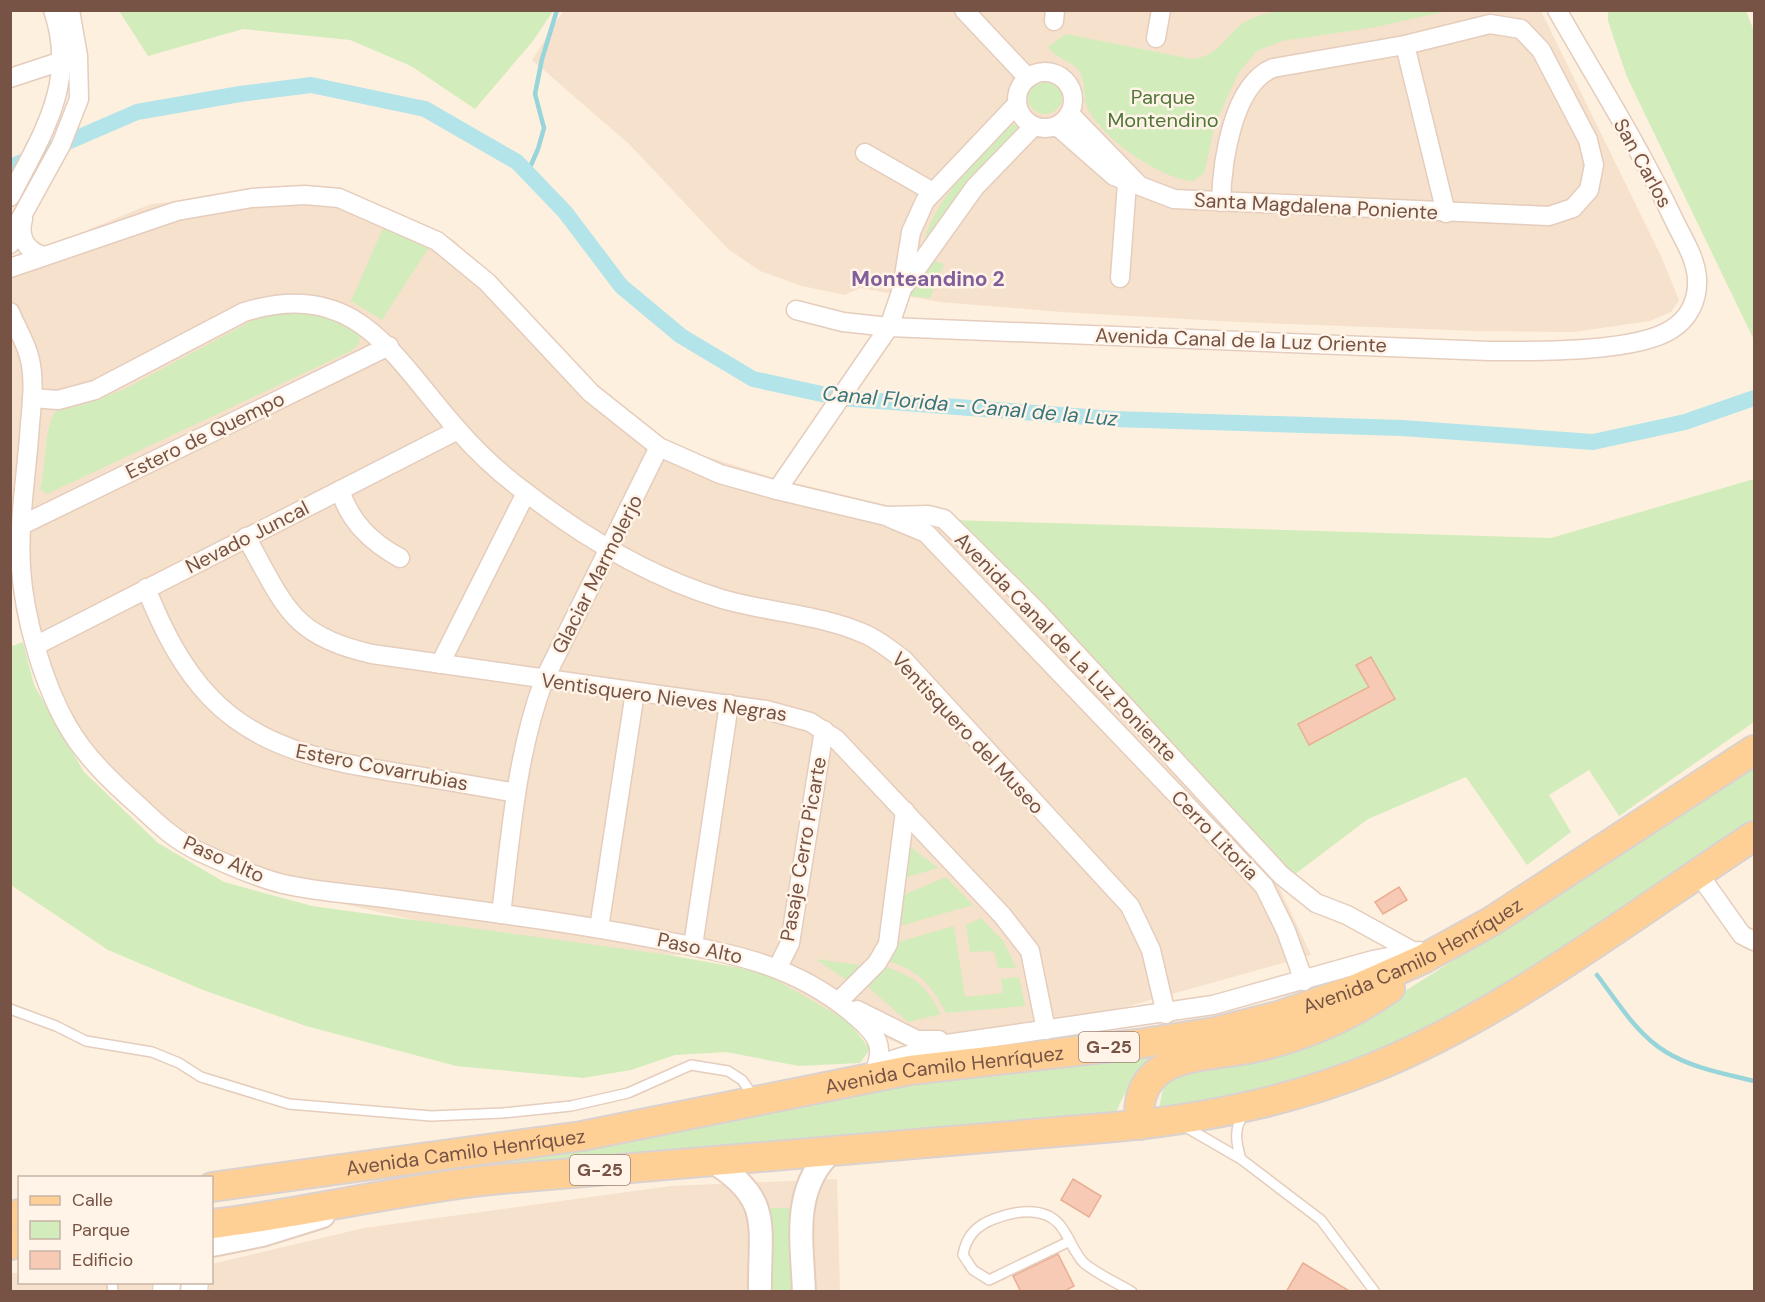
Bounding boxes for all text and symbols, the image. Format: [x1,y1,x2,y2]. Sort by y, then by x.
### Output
park label: Parque Montendino [1107,84,1219,133]
street label: San Carlos [1608,114,1678,212]
street label: Santa Magdalena Poniente [1193,187,1439,225]
district label: Monteandino 2 [851,265,1005,293]
street label: Avenida Canal de la Luz Oriente [1095,322,1387,358]
water label: Canal Florida - Canal de la Luz [821,379,1119,433]
street label: Estero de Quempo [121,385,289,485]
street label: Glaciar Marmolerjo [546,490,648,658]
street label: Nevado Juncal [181,495,313,579]
street label: Avenida Canal de La Luz Poniente [949,527,1183,767]
street label: Ventisquero del Museo [886,646,1050,820]
street label: Ventisquero Nieves Negras [539,667,789,727]
street label: Estero Covarrubias [294,738,470,796]
street label: Pasaje Cerro Picarte [774,755,832,943]
street label: Cerro Litoria [1166,785,1264,885]
street label: Paso Alto [179,830,269,888]
street label: Avenida Camilo Henríquez [1299,892,1527,1019]
street label: Paso Alto [655,926,745,970]
road number: G-25 [1079,1032,1139,1062]
street label: Avenida Camilo Henríquez [822,1040,1065,1100]
street label: Avenida Camilo Henríquez [344,1123,587,1181]
road number: G-25 [570,1155,630,1185]
legend [18,1176,213,1284]
text: Calle [72,1188,113,1212]
text: Parque [72,1218,130,1242]
text: Edificio [72,1248,133,1272]

